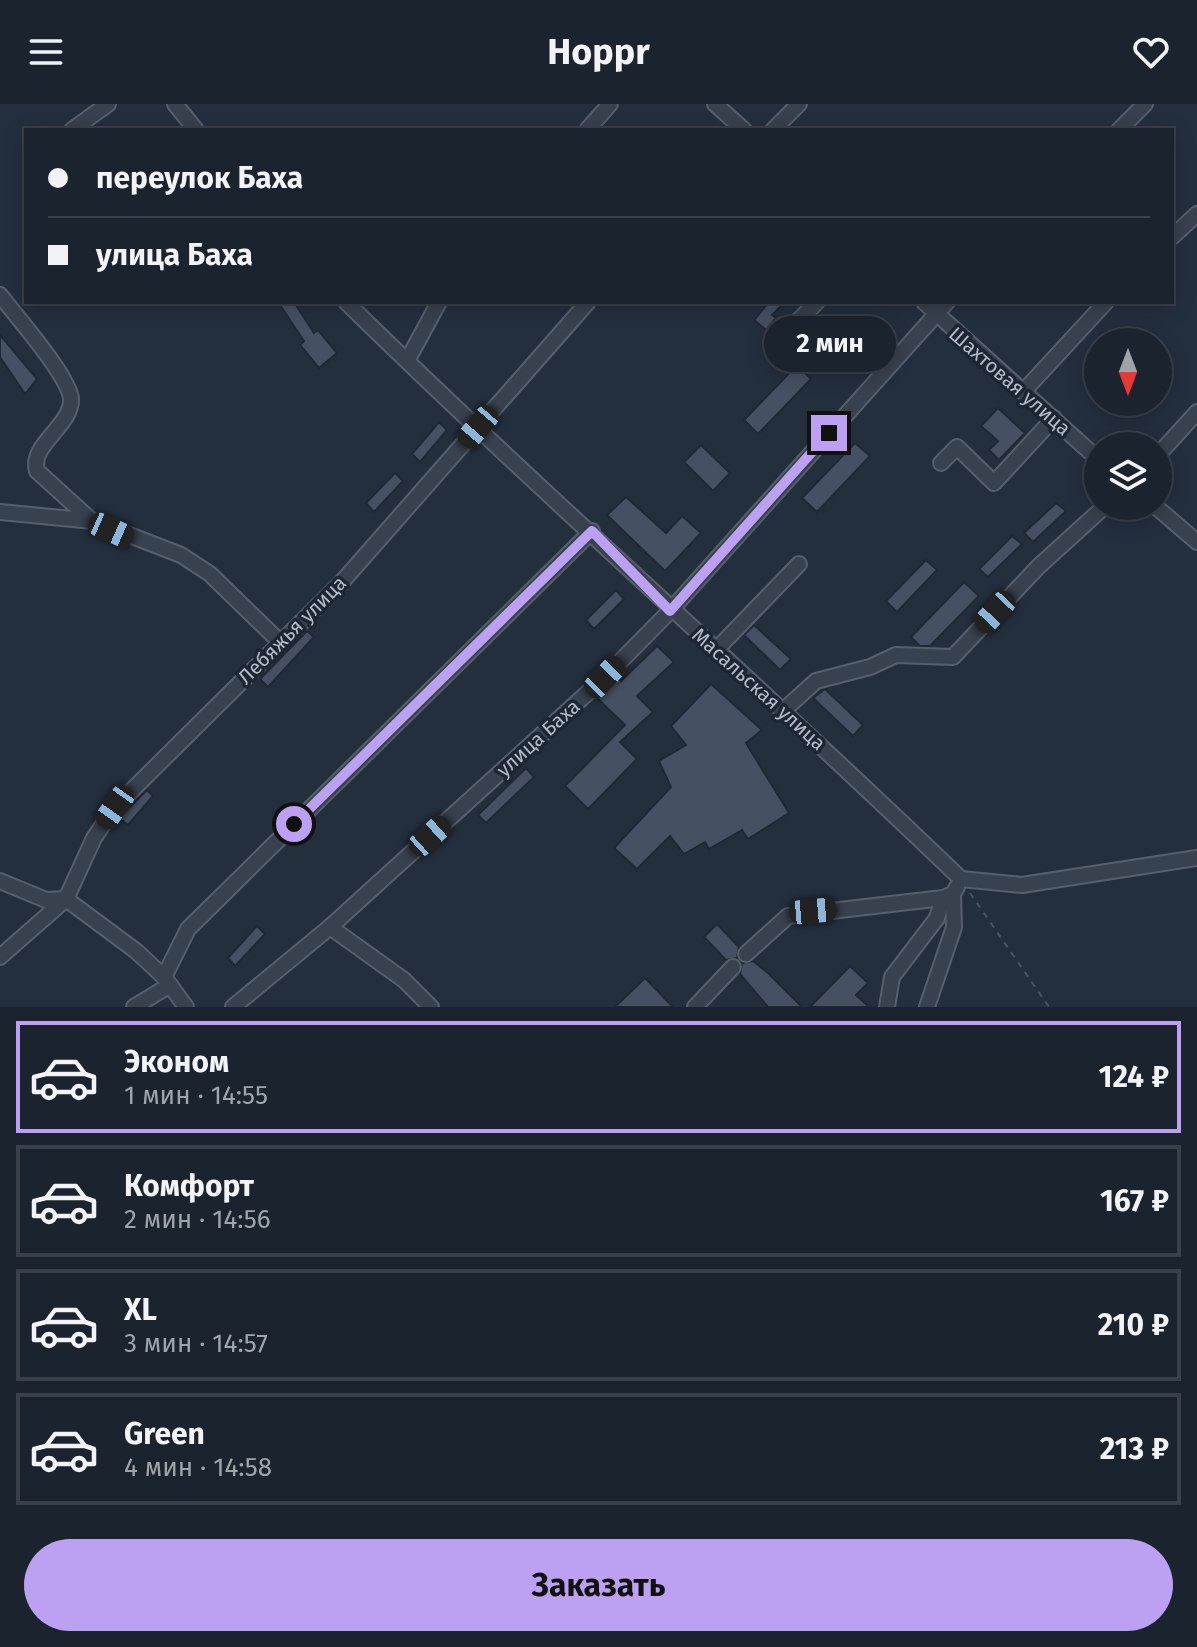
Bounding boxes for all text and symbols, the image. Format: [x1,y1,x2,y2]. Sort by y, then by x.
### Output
icon: menu [24,30,68,74]
text: Hoppr [547,30,650,74]
icon: heart [1129,30,1173,74]
text: переулок Баха [96,160,303,196]
text: улица Баха [96,237,253,273]
callout: 2 мин [763,317,895,373]
street label: Шахтовая улица [944,322,1076,440]
text: 2 мин [796,328,864,359]
north arrow [1084,328,1172,416]
map controls [1084,328,1172,520]
car [453,401,503,453]
route end [811,415,847,451]
button: layers [1084,432,1172,520]
car [84,509,138,551]
street label: Лебяжья улица [233,571,351,689]
car [970,586,1020,638]
street label: Масальская улица [687,623,831,755]
car [580,651,630,703]
street label: улица Баха [491,694,585,782]
car [91,780,139,834]
route start [276,806,312,842]
car [404,811,456,861]
car [788,897,838,925]
icon: car [28,1041,100,1113]
text: Эконом [124,1044,229,1080]
text: 124 ₽ [1099,1059,1169,1095]
text: 1 мин · 14:55 [124,1080,268,1111]
icon: car [28,1165,100,1237]
text: Комфорт [124,1168,254,1204]
text: 167 ₽ [1100,1183,1169,1219]
text: 2 мин · 14:56 [124,1204,271,1235]
icon: car [28,1289,100,1361]
text: XL [124,1292,157,1328]
text: 210 ₽ [1098,1307,1169,1343]
text: 3 мин · 14:57 [124,1328,268,1359]
icon: car [28,1413,100,1485]
text: Green [124,1416,205,1452]
text: 213 ₽ [1100,1431,1169,1467]
text: 4 мин · 14:58 [124,1452,272,1483]
button: Заказать [24,1539,1173,1631]

